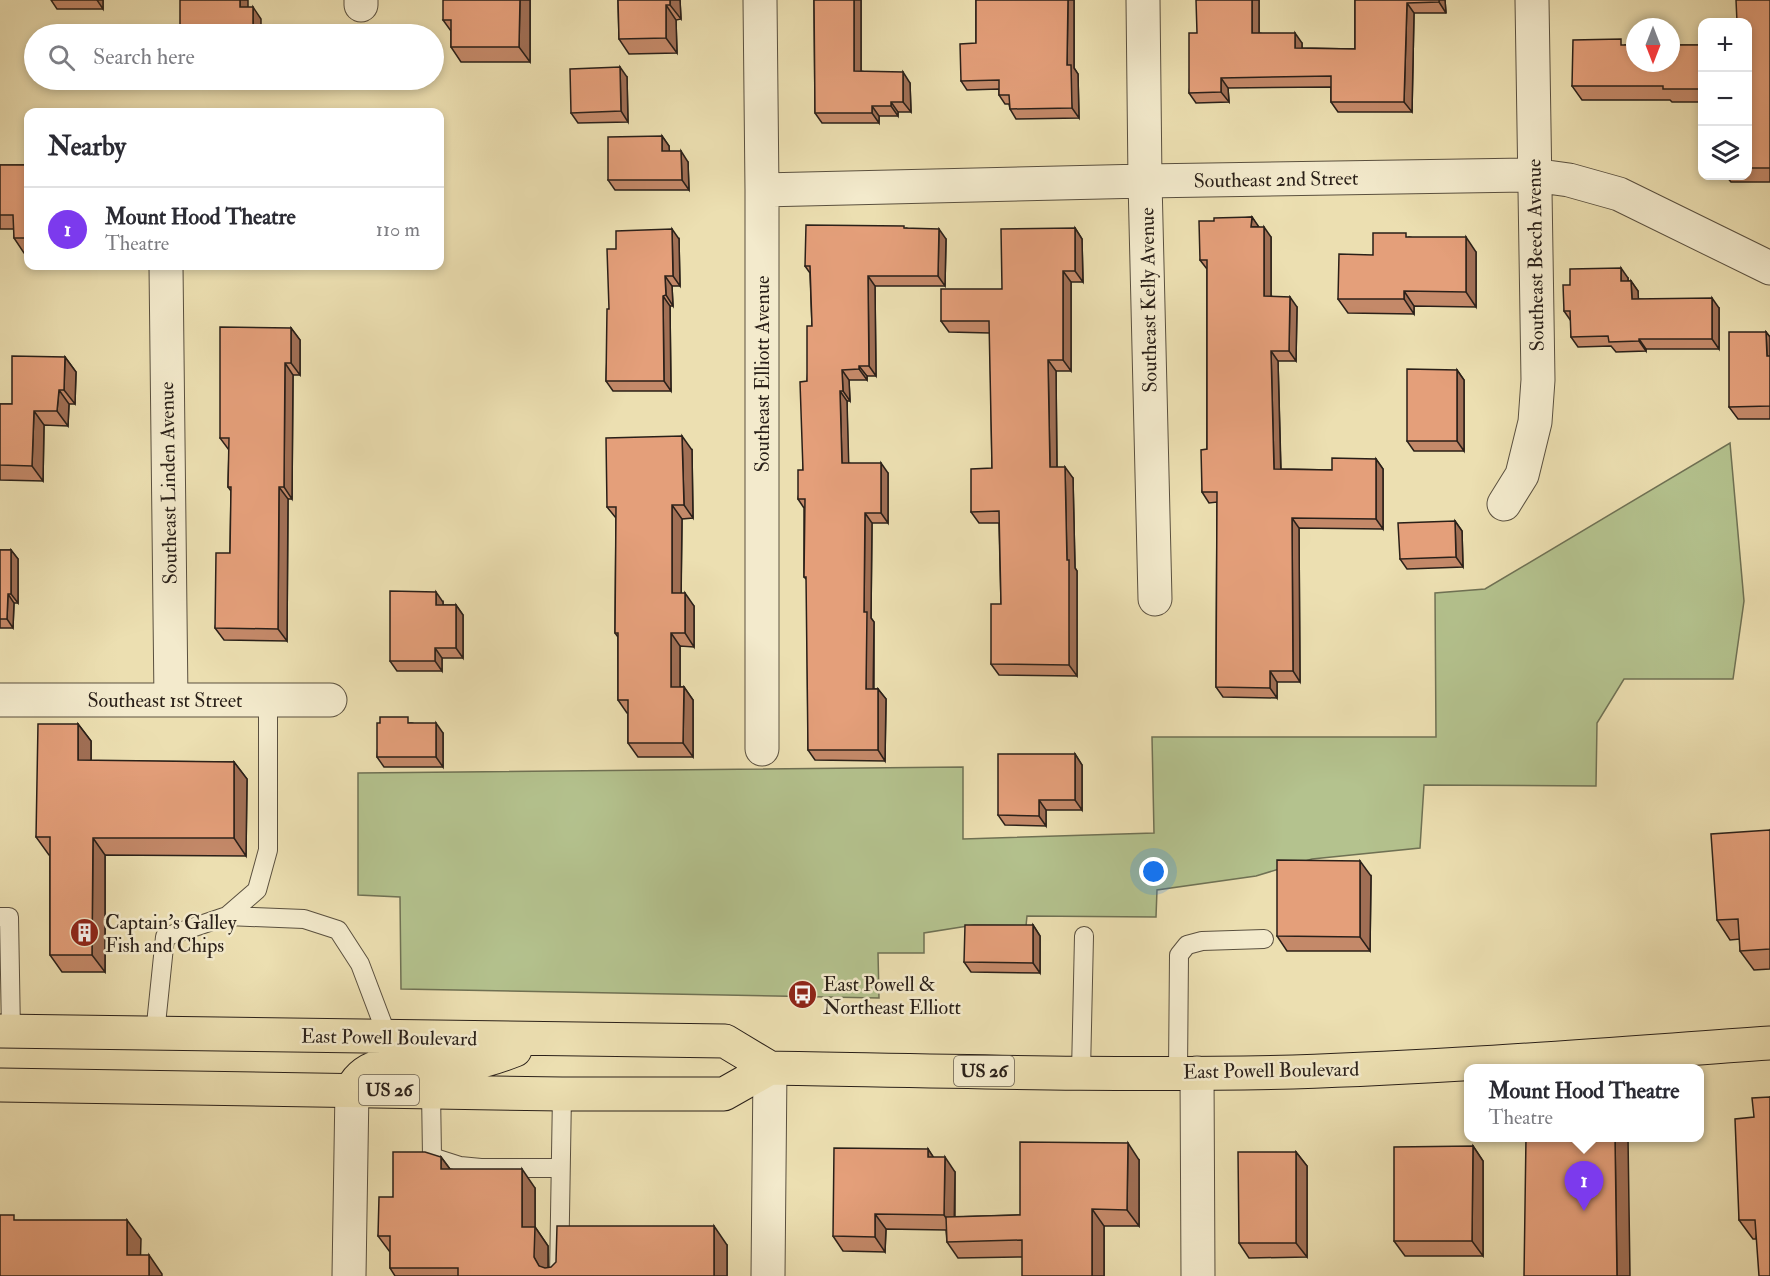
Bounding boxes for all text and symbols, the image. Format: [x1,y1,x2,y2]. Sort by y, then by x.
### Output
north arrow [1626,18,1680,72]
map controls [1698,18,1752,180]
button: + [1698,18,1752,72]
search box [24,24,444,90]
icon: search [45,41,78,74]
text: Search here [93,43,195,71]
button: − [1698,72,1752,126]
button: layers [1698,126,1752,180]
text: Nearby [48,131,126,163]
street label: Southeast Beech Avenue [1521,158,1550,352]
street label: Southeast 2nd Street [1193,166,1359,193]
text: Mount Hood Theatre [105,203,296,231]
street label: Southeast Kelly Avenue [1134,207,1163,393]
text: 1 [64,217,71,242]
text: 110 m [376,217,420,242]
text: Theatre [105,231,169,256]
street label: Southeast Elliott Avenue [750,276,775,472]
street label: Southeast Linden Avenue [154,381,183,585]
street label: Southeast 1st Street [87,688,243,713]
your location [1139,857,1168,886]
place label: Captain's Galley Fish and Chips [105,910,238,959]
building icon: Captain's Galley Fish and Chips [68,917,100,949]
place label: East Powell & Northeast Elliott [823,972,962,1020]
bus stop icon: East Powell & Northeast Elliott [786,979,818,1011]
street label: East Powell Boulevard [301,1023,477,1052]
road number: US 26 [954,1056,1014,1086]
street label: East Powell Boulevard [1183,1056,1359,1085]
popup [1464,1064,1704,1142]
road number: US 26 [359,1075,419,1105]
text: Mount Hood Theatre [1489,1077,1679,1105]
text: Theatre [1489,1105,1553,1130]
pin: 1 [1564,1162,1604,1211]

